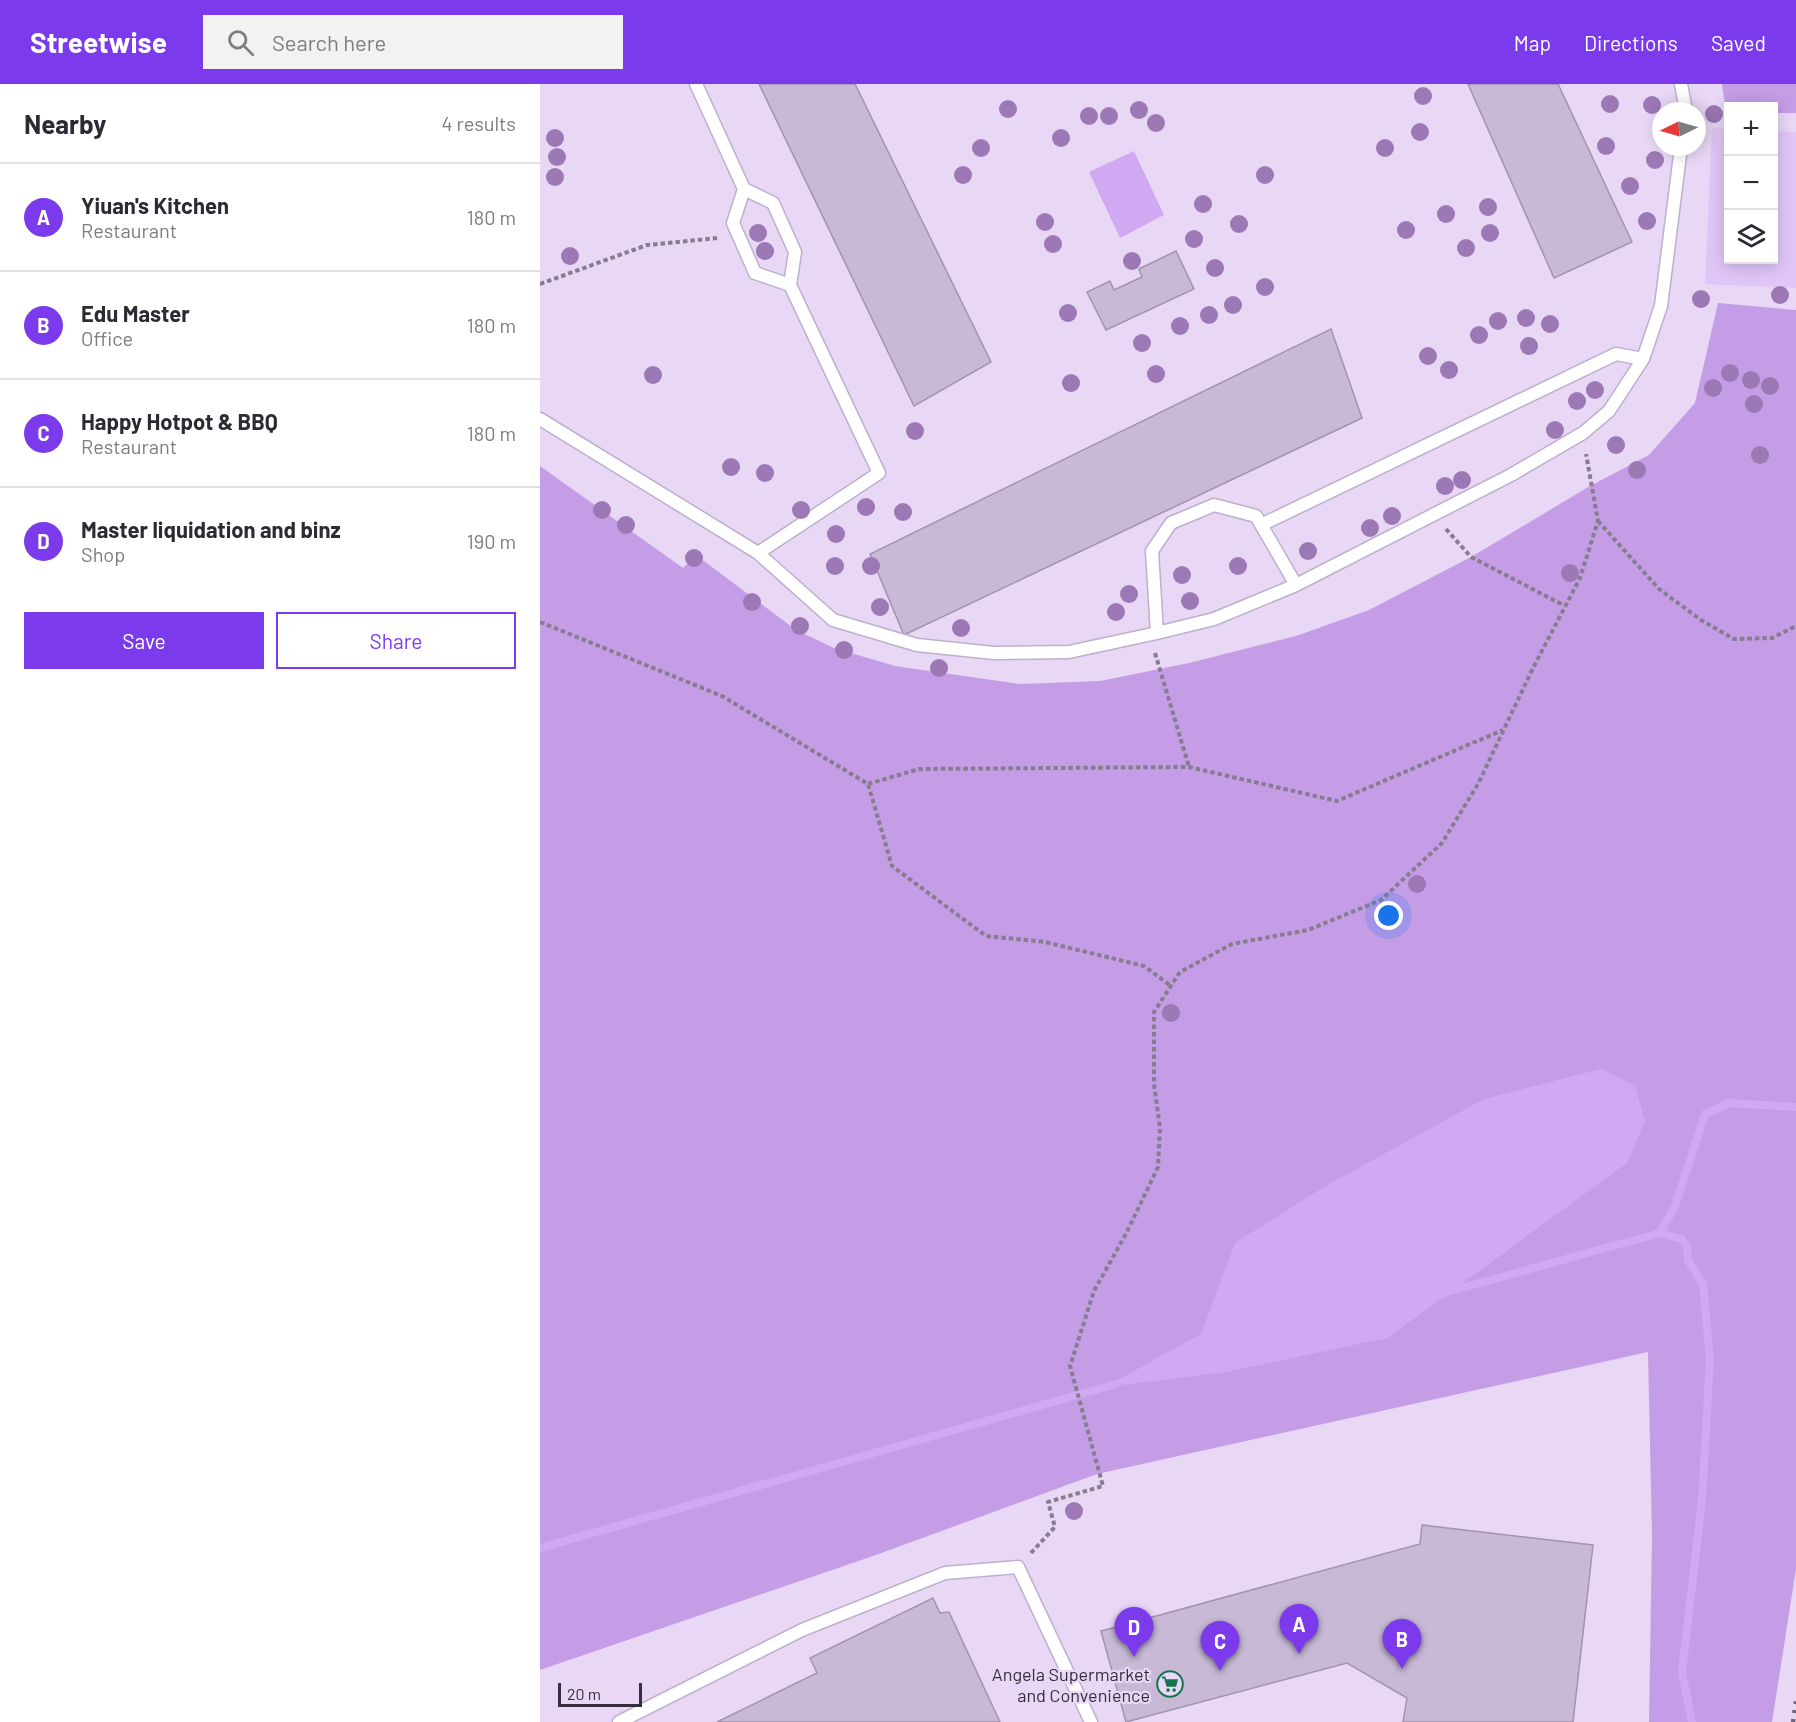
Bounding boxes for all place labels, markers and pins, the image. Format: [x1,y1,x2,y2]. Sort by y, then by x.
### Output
pin: A [1280,1604,1318,1654]
pin: D [1114,1608,1154,1657]
pin: B [1382,1620,1422,1669]
pin: C [1200,1622,1240,1671]
place label: Angela Supermarket and Convenience [992,1663,1150,1706]
supermarket icon: Angela Supermarket and Convenience [1155,1669,1185,1699]

